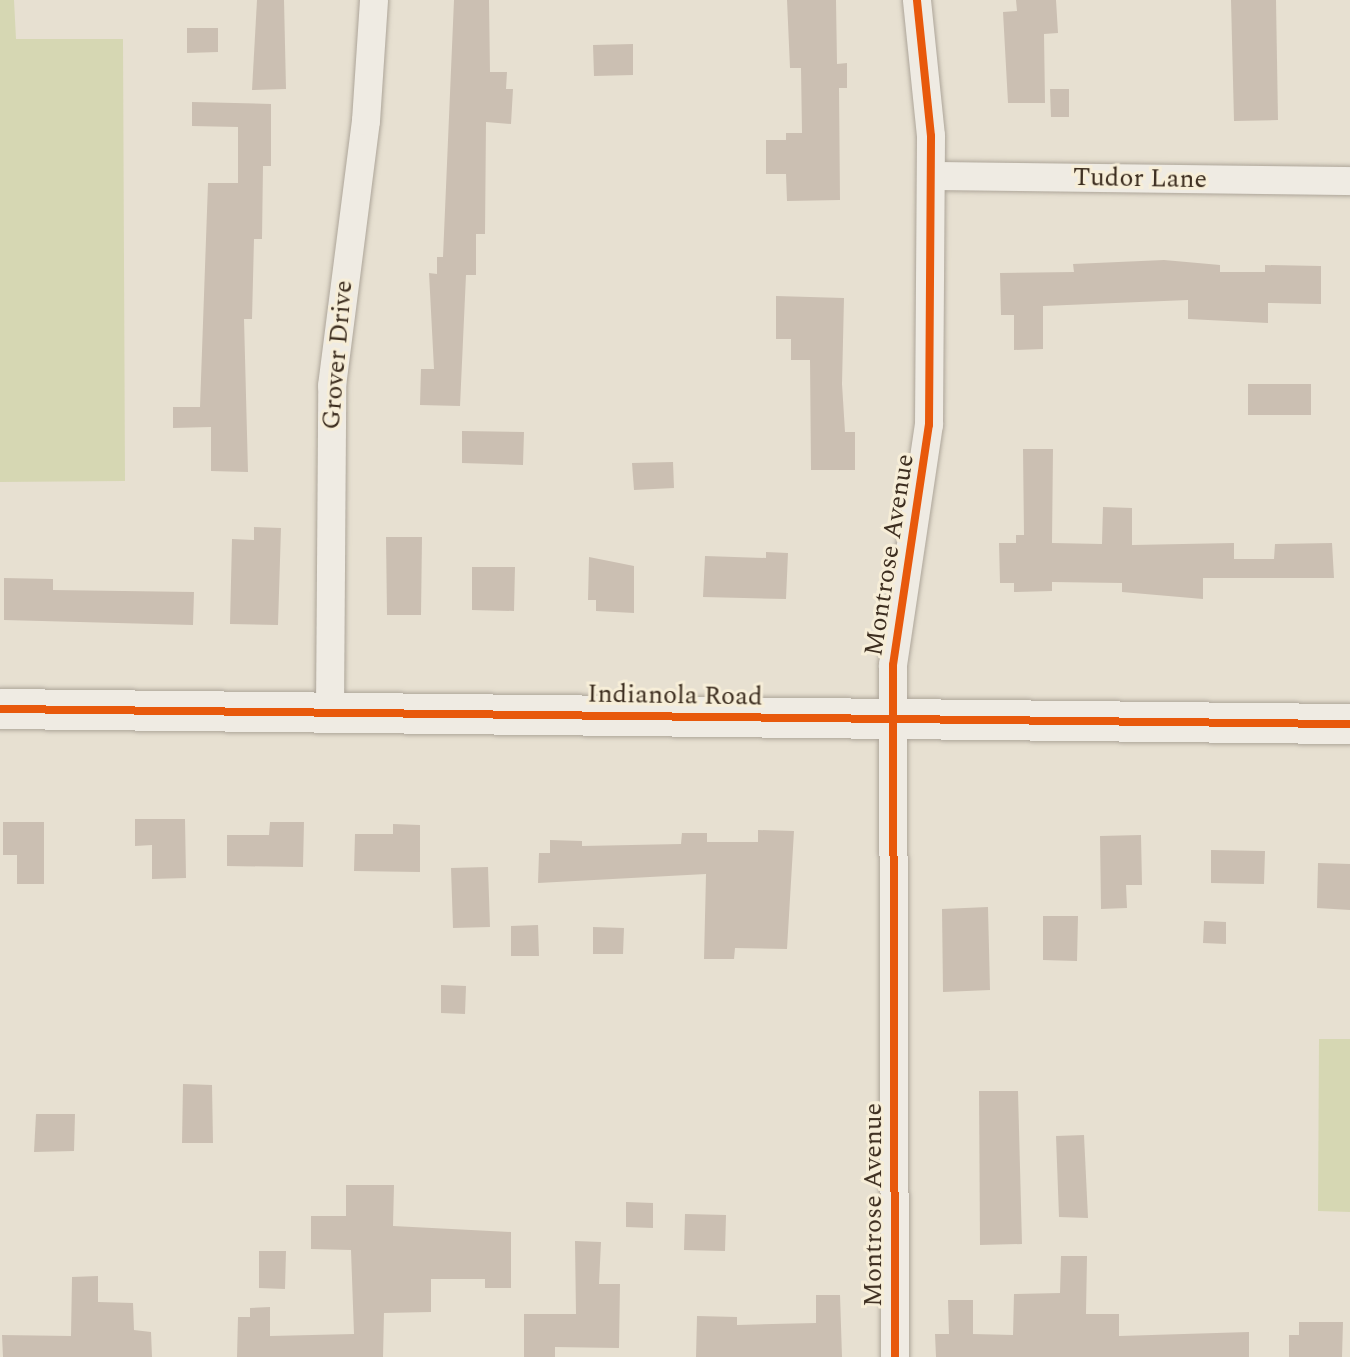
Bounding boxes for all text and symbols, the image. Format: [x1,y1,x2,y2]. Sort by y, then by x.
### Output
street label: Tudor Lane [1073,162,1207,196]
street label: Grover Drive [316,279,360,431]
street label: Montrose Avenue [859,452,921,658]
street label: Indianola Road [587,679,763,713]
street label: Montrose Avenue [858,1103,890,1307]

